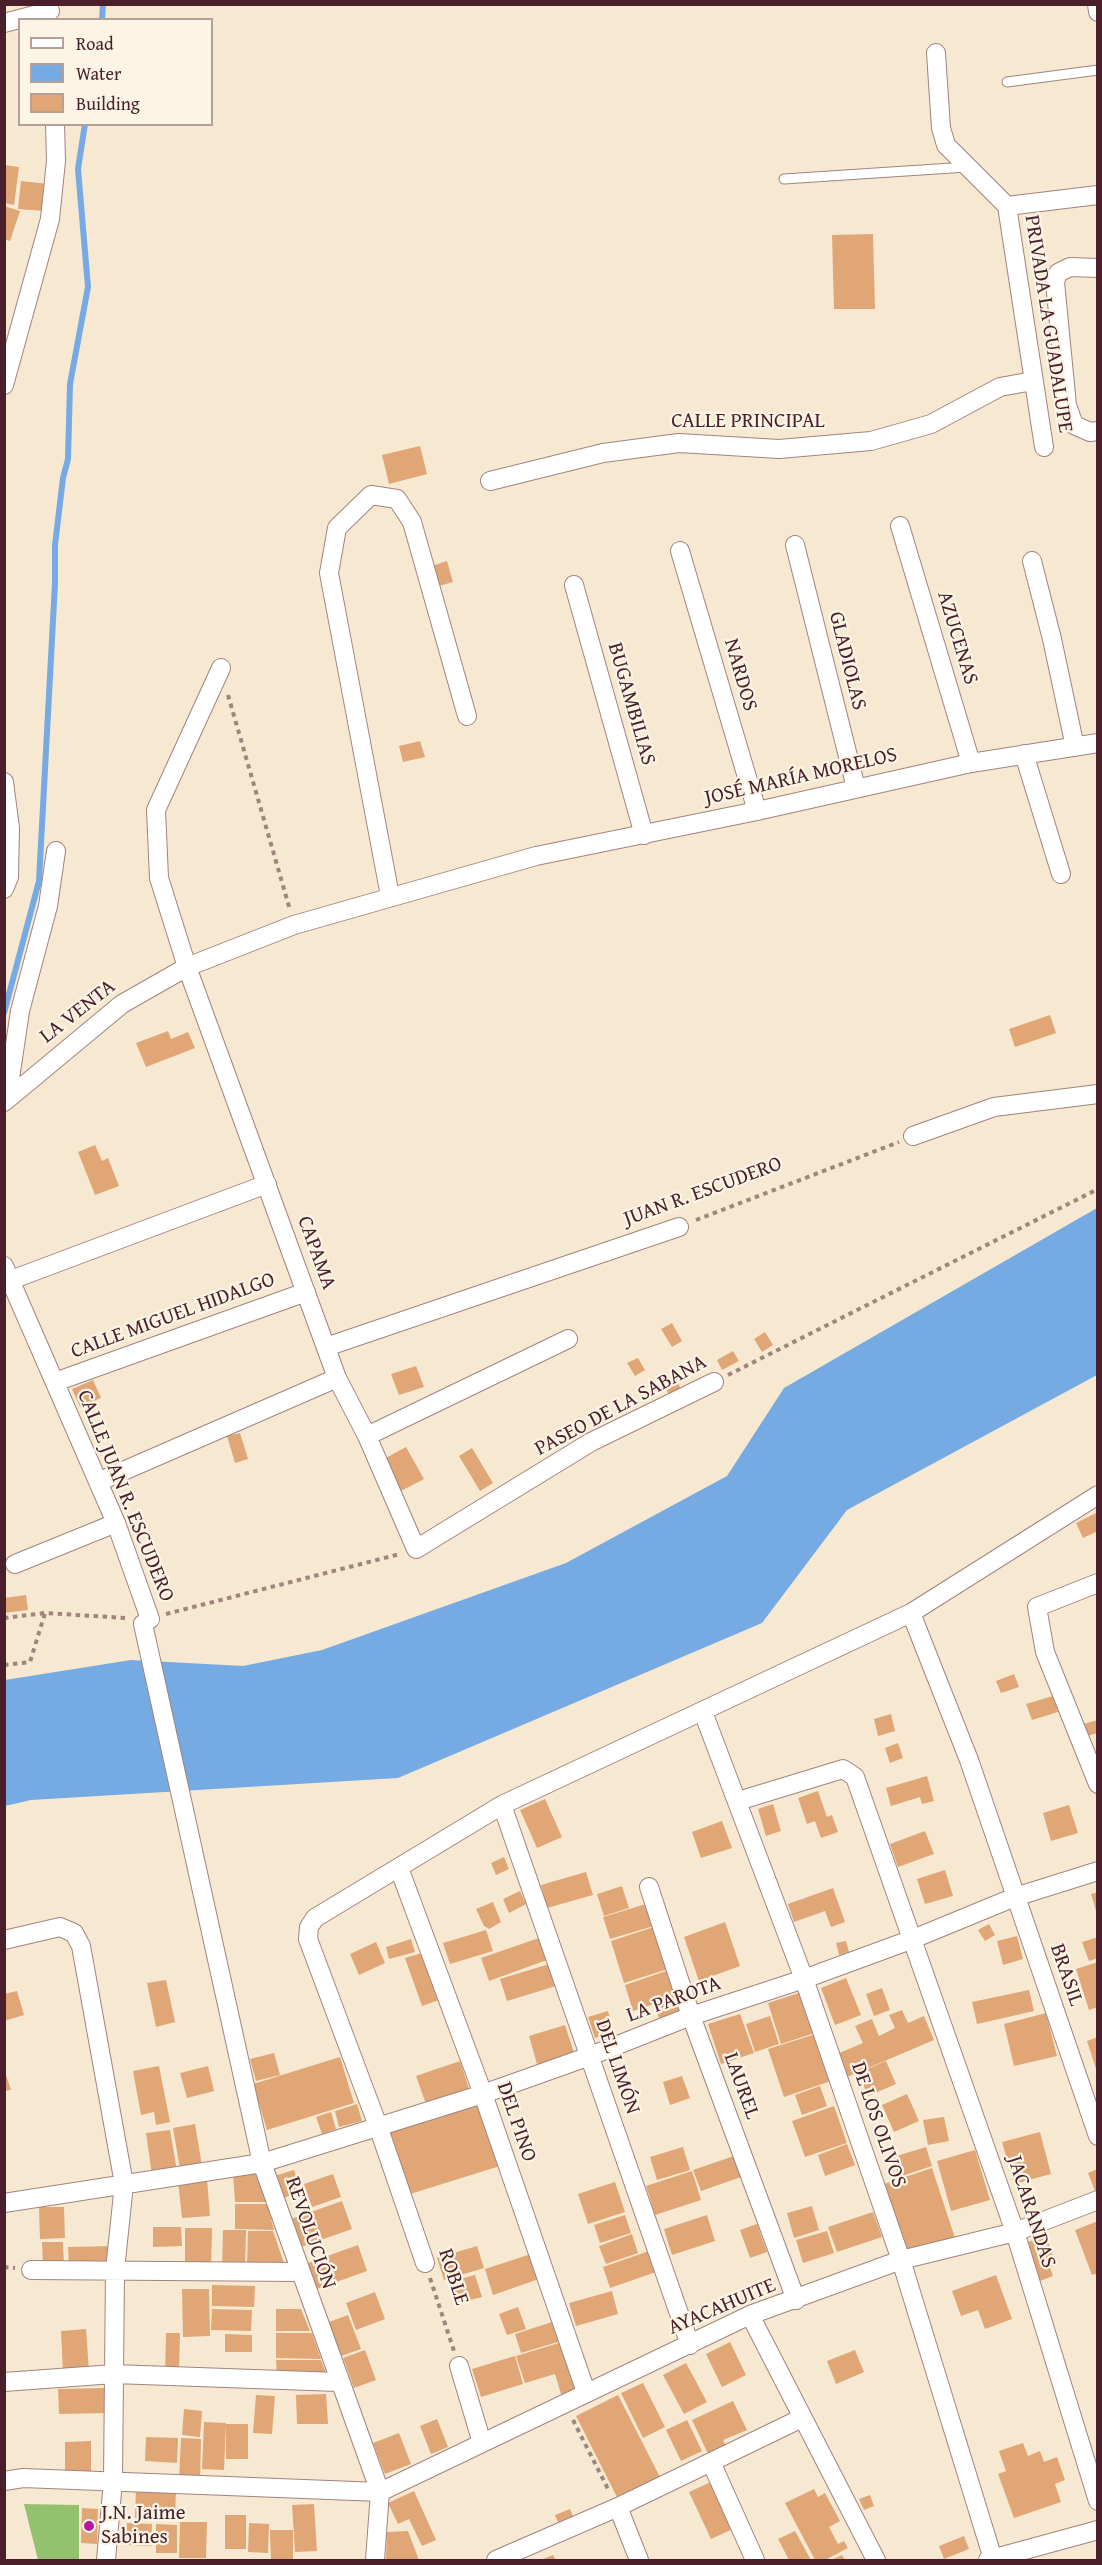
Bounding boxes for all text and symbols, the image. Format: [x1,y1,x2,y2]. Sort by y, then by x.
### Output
legend [18,18,213,126]
text: Road [76,30,114,57]
text: Water [76,60,121,87]
text: Building [76,90,140,117]
street label: PRIVADA LA GUADALUPE [1018,213,1078,435]
street label: CALLE PRINCIPAL [671,409,825,435]
street label: AZUCENAS [931,588,983,688]
street label: GLADIOLAS [823,609,871,713]
street label: NARDOS [718,636,762,714]
street label: BUGAMBILIAS [602,640,660,768]
street label: JOSÉ MARÍA MORELOS [702,743,900,811]
street label: LA VENTA [35,975,121,1049]
street label: JUAN R. ESCUDERO [620,1152,786,1232]
street label: CAPAMA [291,1213,341,1293]
street label: CALLE MIGUEL HIDALGO [68,1267,278,1365]
street label: PASEO DE LA SABANA [531,1350,711,1462]
street label: CALLE JUAN R. ESCUDERO [71,1387,179,1605]
street label: BRASIL [1044,1941,1088,2009]
street label: LA PAROTA [623,1971,725,2029]
street label: DEL LIMÓN [589,2016,645,2118]
street label: LAUREL [717,2049,765,2123]
street label: DE LOS OLIVOS [845,2059,911,2191]
street label: DEL PINO [491,2079,541,2165]
street label: JACARANDAS [1001,2153,1061,2271]
street label: REVOLUCIÓN [279,2174,341,2292]
street label: ROBLE [432,2246,474,2308]
street label: AYACAHUITE [664,2273,780,2341]
place label: J.N. Jaime Sabines [101,2501,186,2551]
marker: J.N. Jaime Sabines [82,2519,96,2533]

